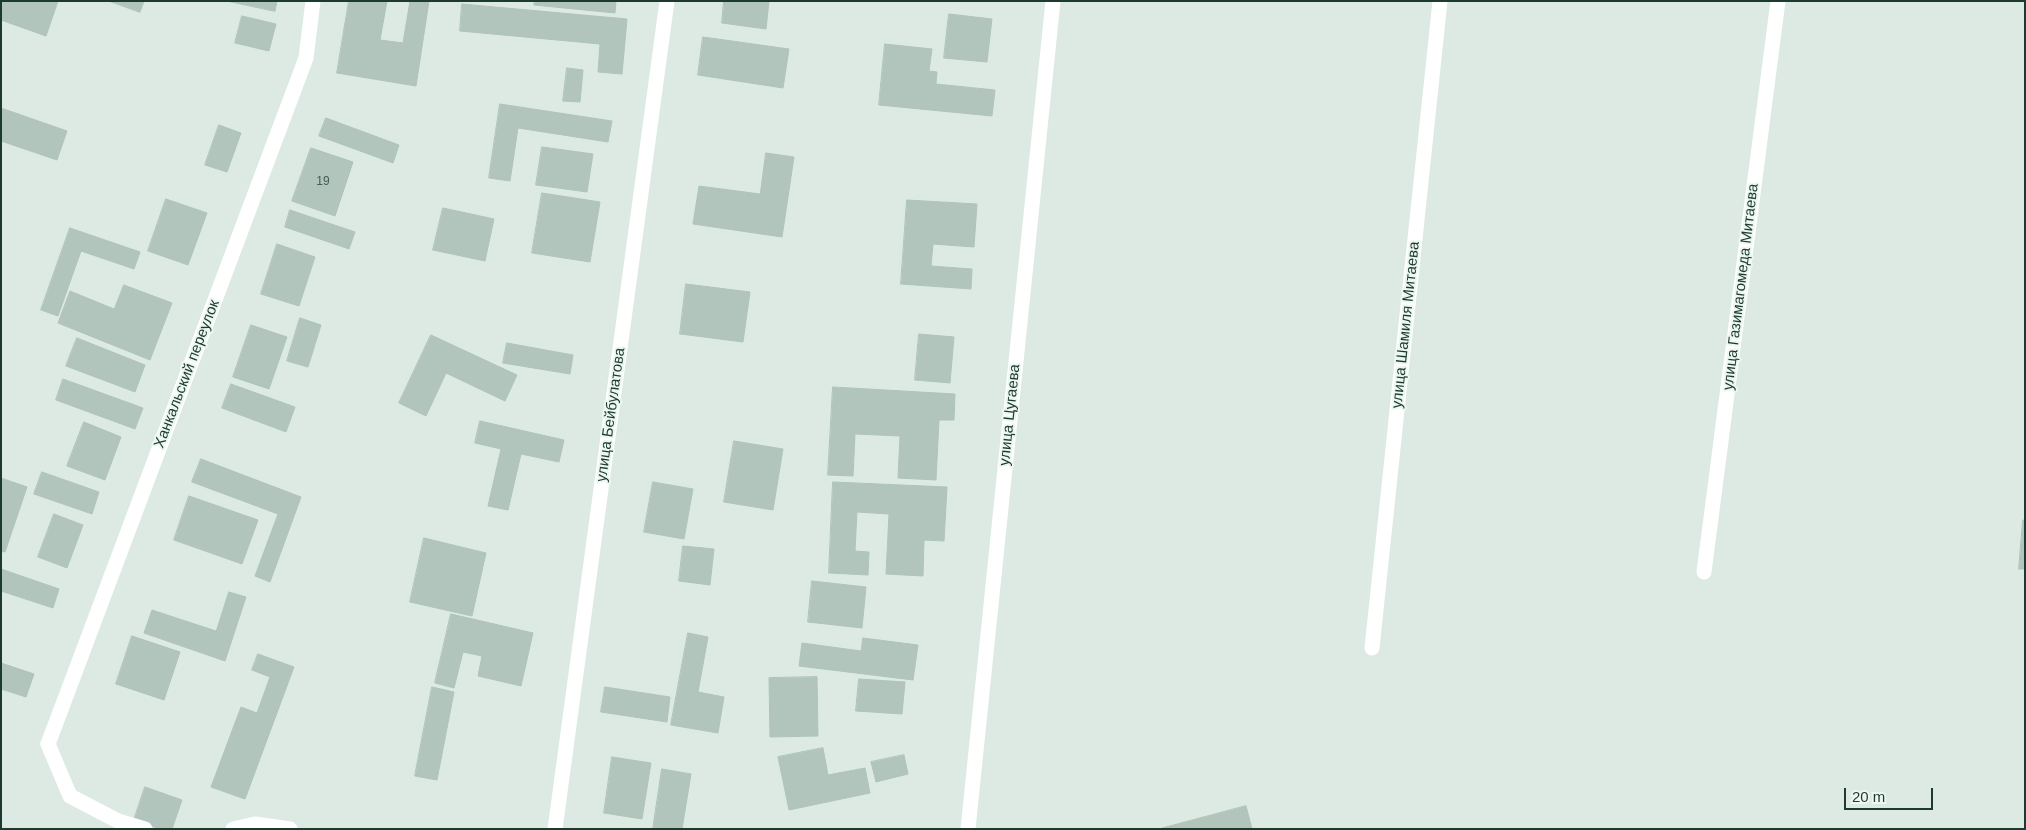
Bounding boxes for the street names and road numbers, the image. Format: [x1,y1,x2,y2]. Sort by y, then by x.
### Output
street label: улица Газимагомеда Митаева [1719,183,1763,391]
street label: улица Шамиля Митаева [1388,241,1424,409]
street label: Ханкальский переулок [150,297,224,451]
street label: улица Бейбулатова [593,347,629,483]
street label: улица Цугаева [996,363,1024,467]

